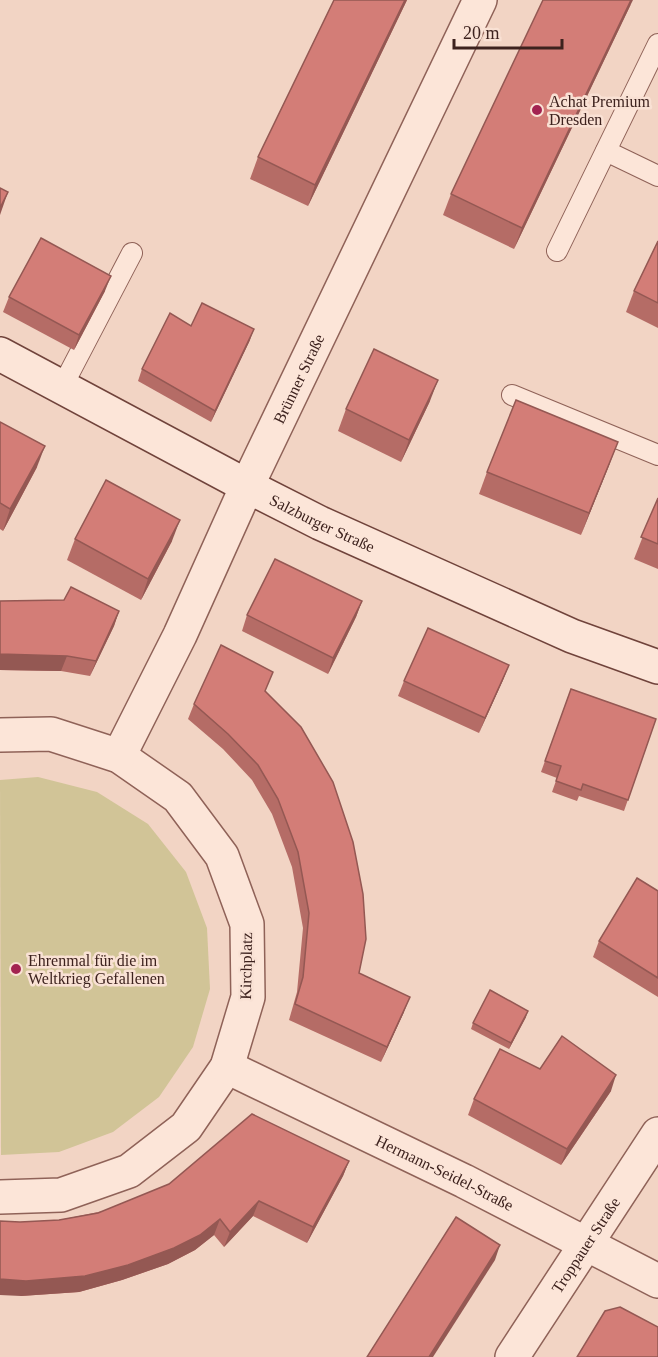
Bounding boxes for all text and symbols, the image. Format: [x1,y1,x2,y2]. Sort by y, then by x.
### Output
scale bar [454,12,562,50]
text: 20 m [463,23,500,43]
place label: Achat Premium Dresden [549,93,650,128]
marker: Achat Premium Dresden [530,103,544,117]
street label: Brünner Straße [270,331,327,426]
street label: Salzburger Straße [267,491,377,555]
street label: Kirchplatz [237,932,256,1000]
place label: Ehrenmal für die im Weltkrieg Gefallenen [28,952,165,988]
marker: Ehrenmal für die im Weltkrieg Gefallenen [9,962,23,976]
street label: Hermann-Seidel-Straße [373,1131,516,1214]
street label: Troppauer Straße [548,1194,623,1296]

